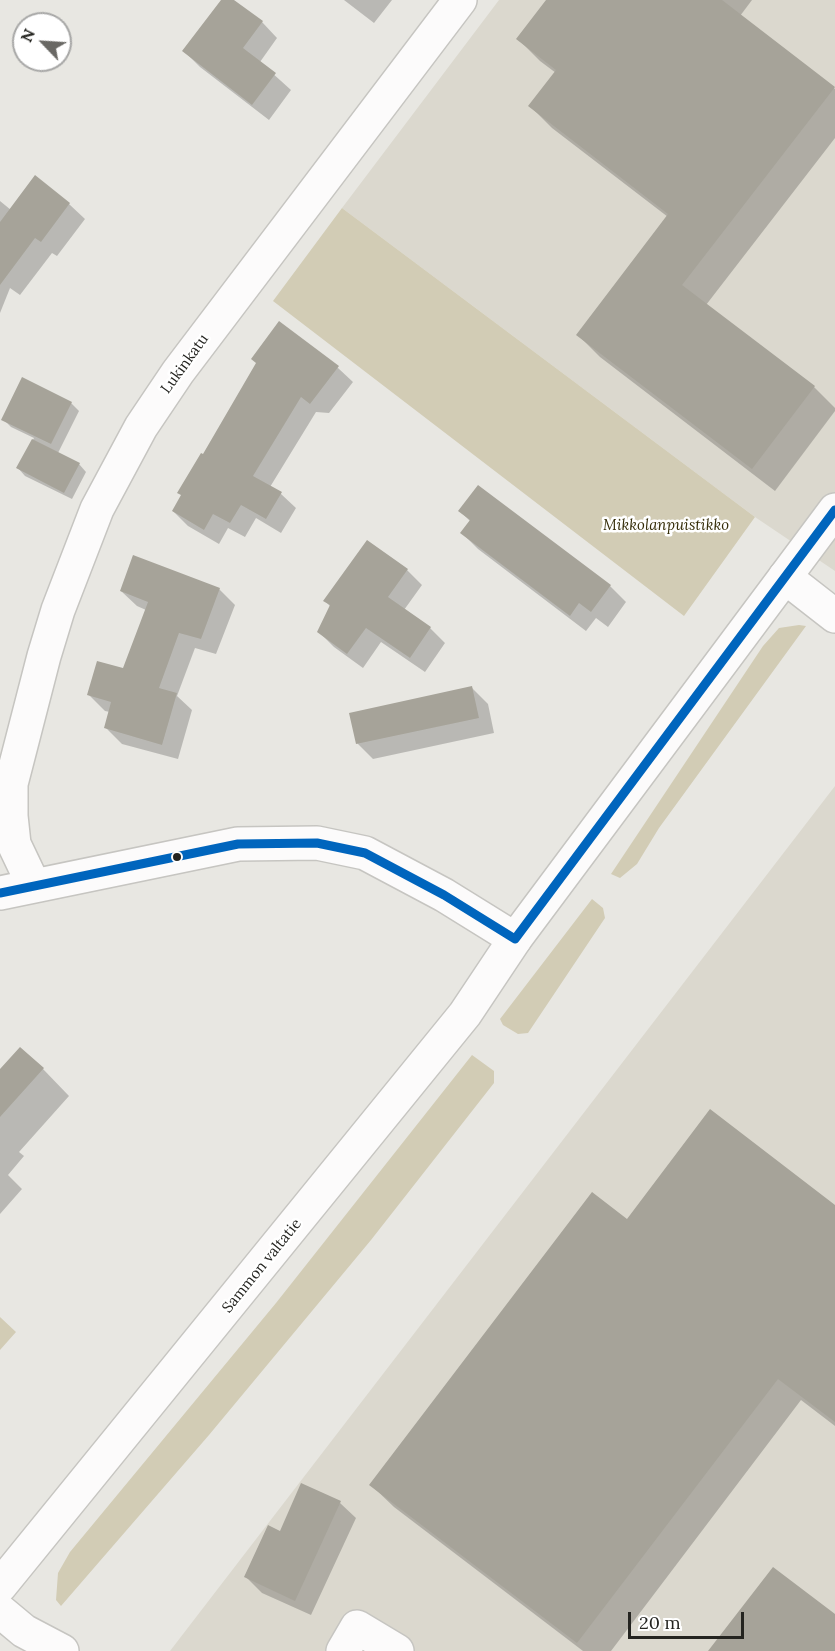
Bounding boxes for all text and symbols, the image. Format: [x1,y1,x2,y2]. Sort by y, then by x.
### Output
north arrow [12,12,72,72]
text: N [16,25,39,45]
street label: Lukinkatu [157,331,213,397]
park label: Mikkolanpuistikko [603,517,729,535]
unlabelled marker [171,851,183,863]
street label: Sammon valtatie [219,1215,305,1317]
scale bar [631,1600,746,1638]
text: 20 m [639,1611,681,1634]

